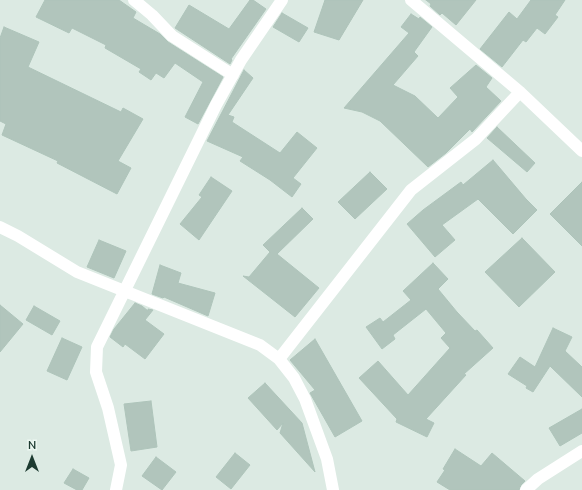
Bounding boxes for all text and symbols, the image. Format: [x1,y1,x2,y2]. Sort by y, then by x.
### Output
north arrow [12,438,52,478]
text: N [28,438,36,453]

